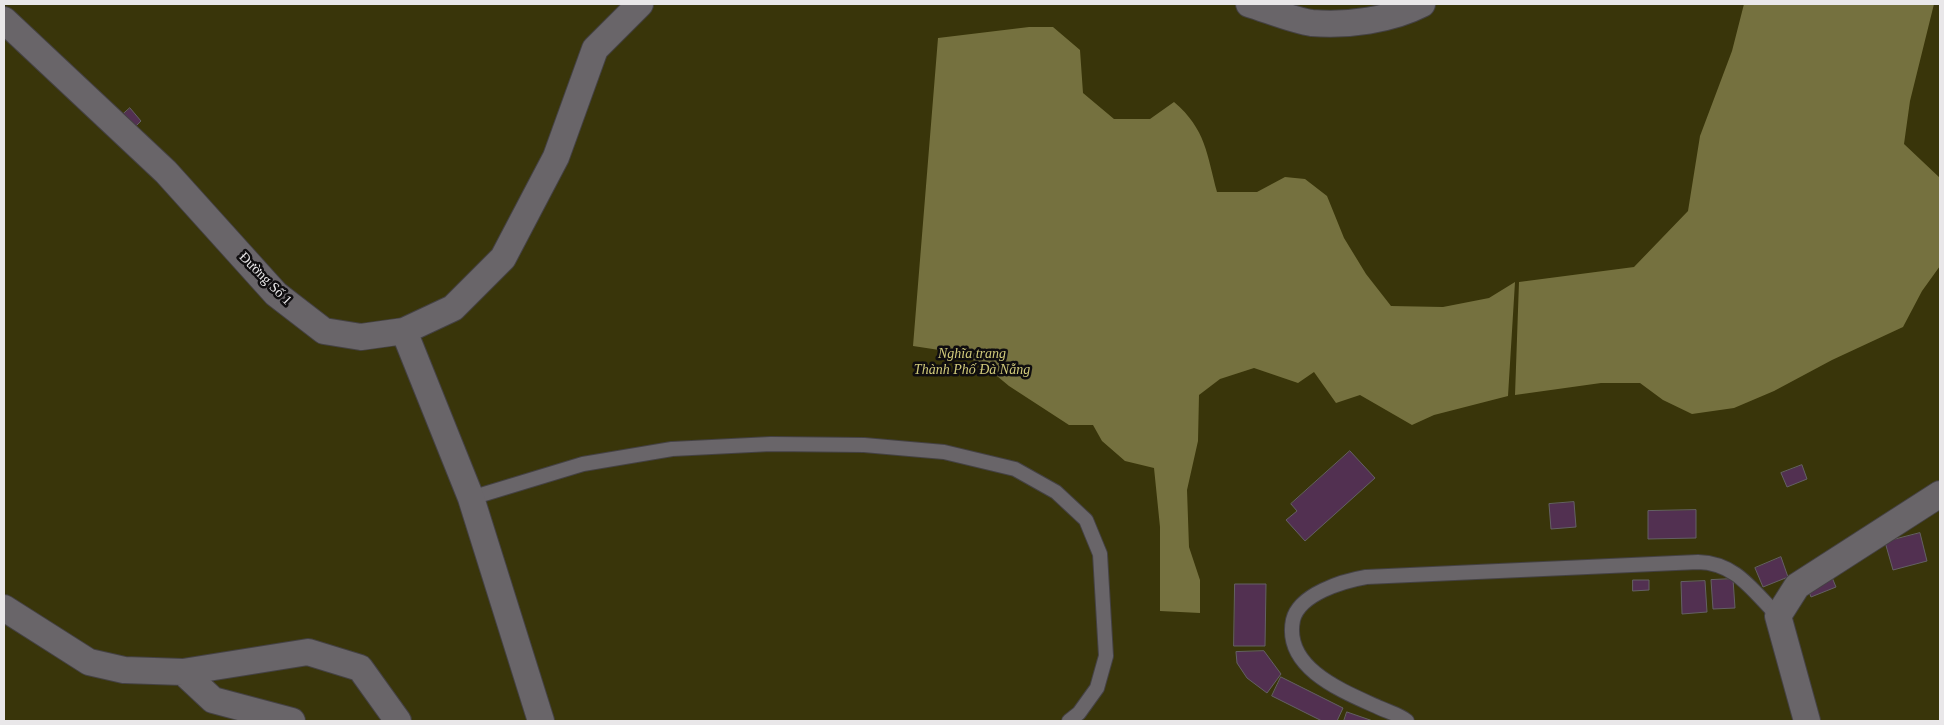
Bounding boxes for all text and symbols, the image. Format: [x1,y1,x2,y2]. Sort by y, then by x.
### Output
street label: Đường Số 1 [235,249,295,309]
park label: Nghĩa trang Thành Phố Đà Nẵng [914,346,1030,378]

